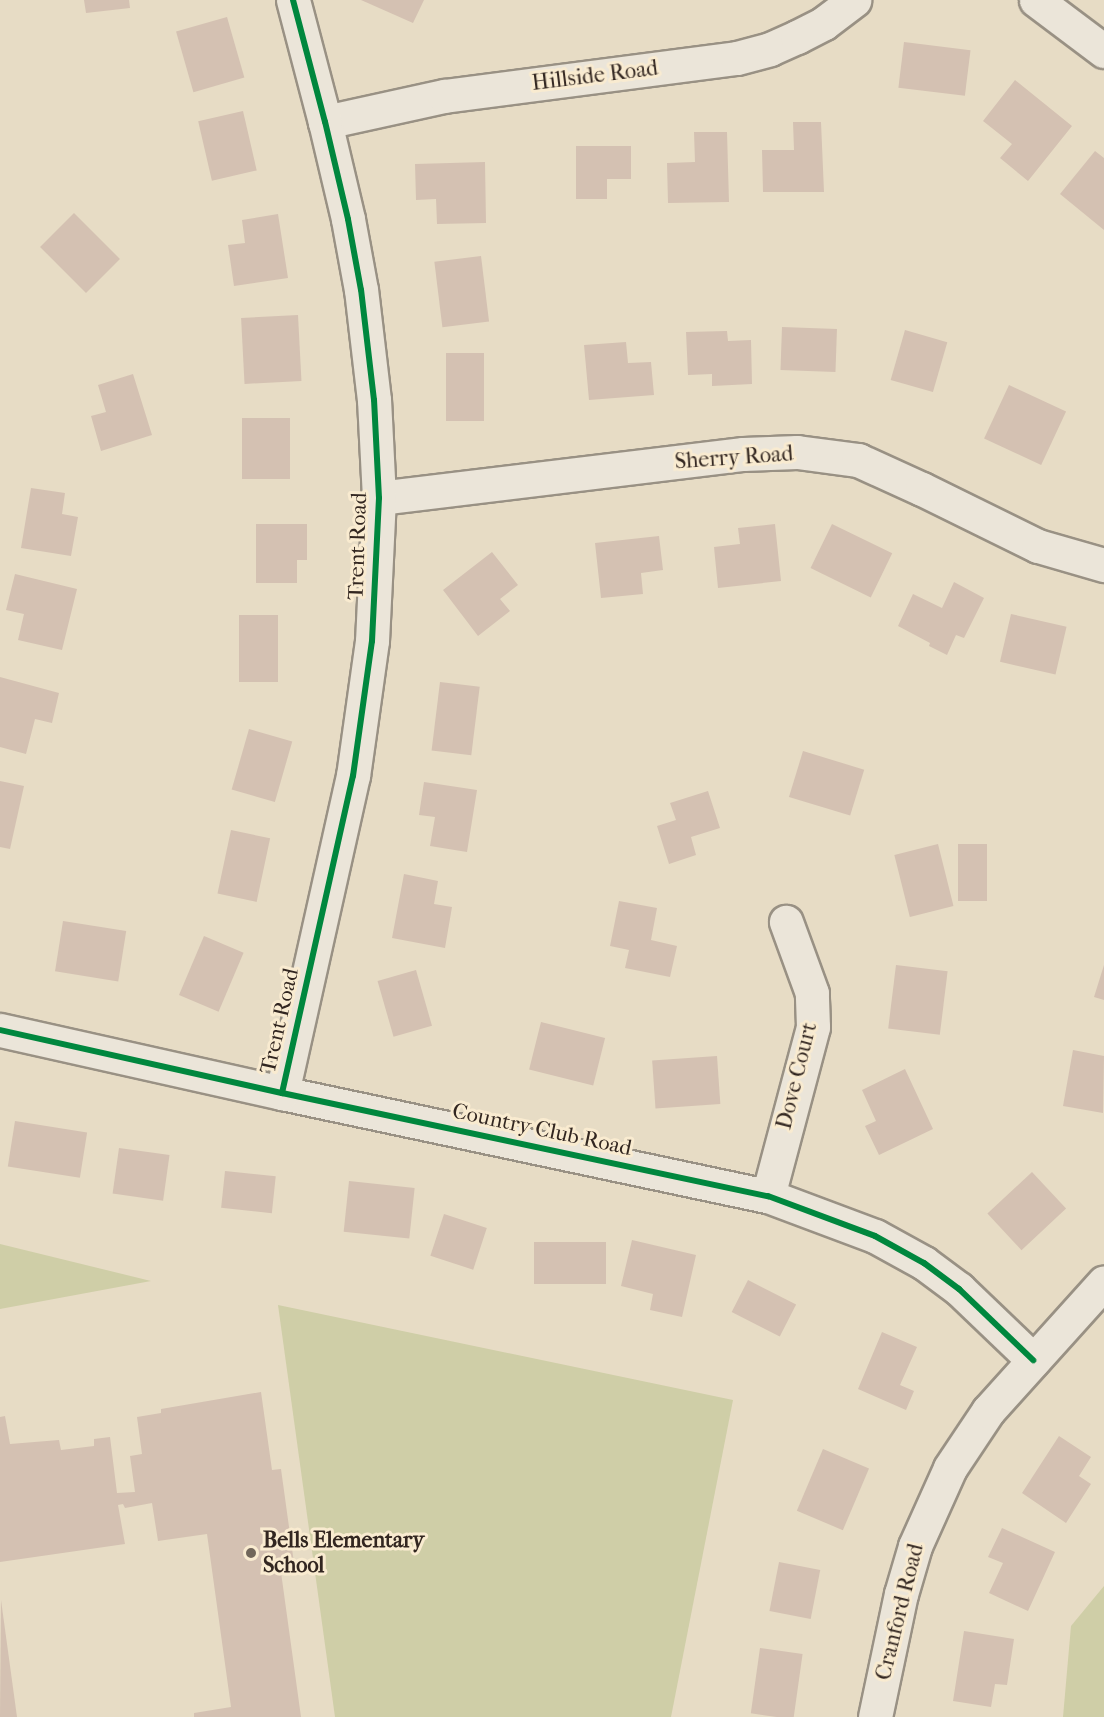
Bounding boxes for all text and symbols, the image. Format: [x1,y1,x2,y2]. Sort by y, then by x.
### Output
street label: Hillside Road [530,55,660,97]
street label: Sherry Road [674,441,794,475]
street label: Trent Road [343,492,373,600]
street label: Trent Road [255,966,305,1076]
street label: Dove Court [771,1020,823,1132]
street label: Country Club Road [450,1098,634,1162]
place label: Bells Elementary School [263,1527,424,1579]
street label: Cranford Road [870,1541,930,1683]
marker: Bells Elementary School [244,1546,258,1560]

